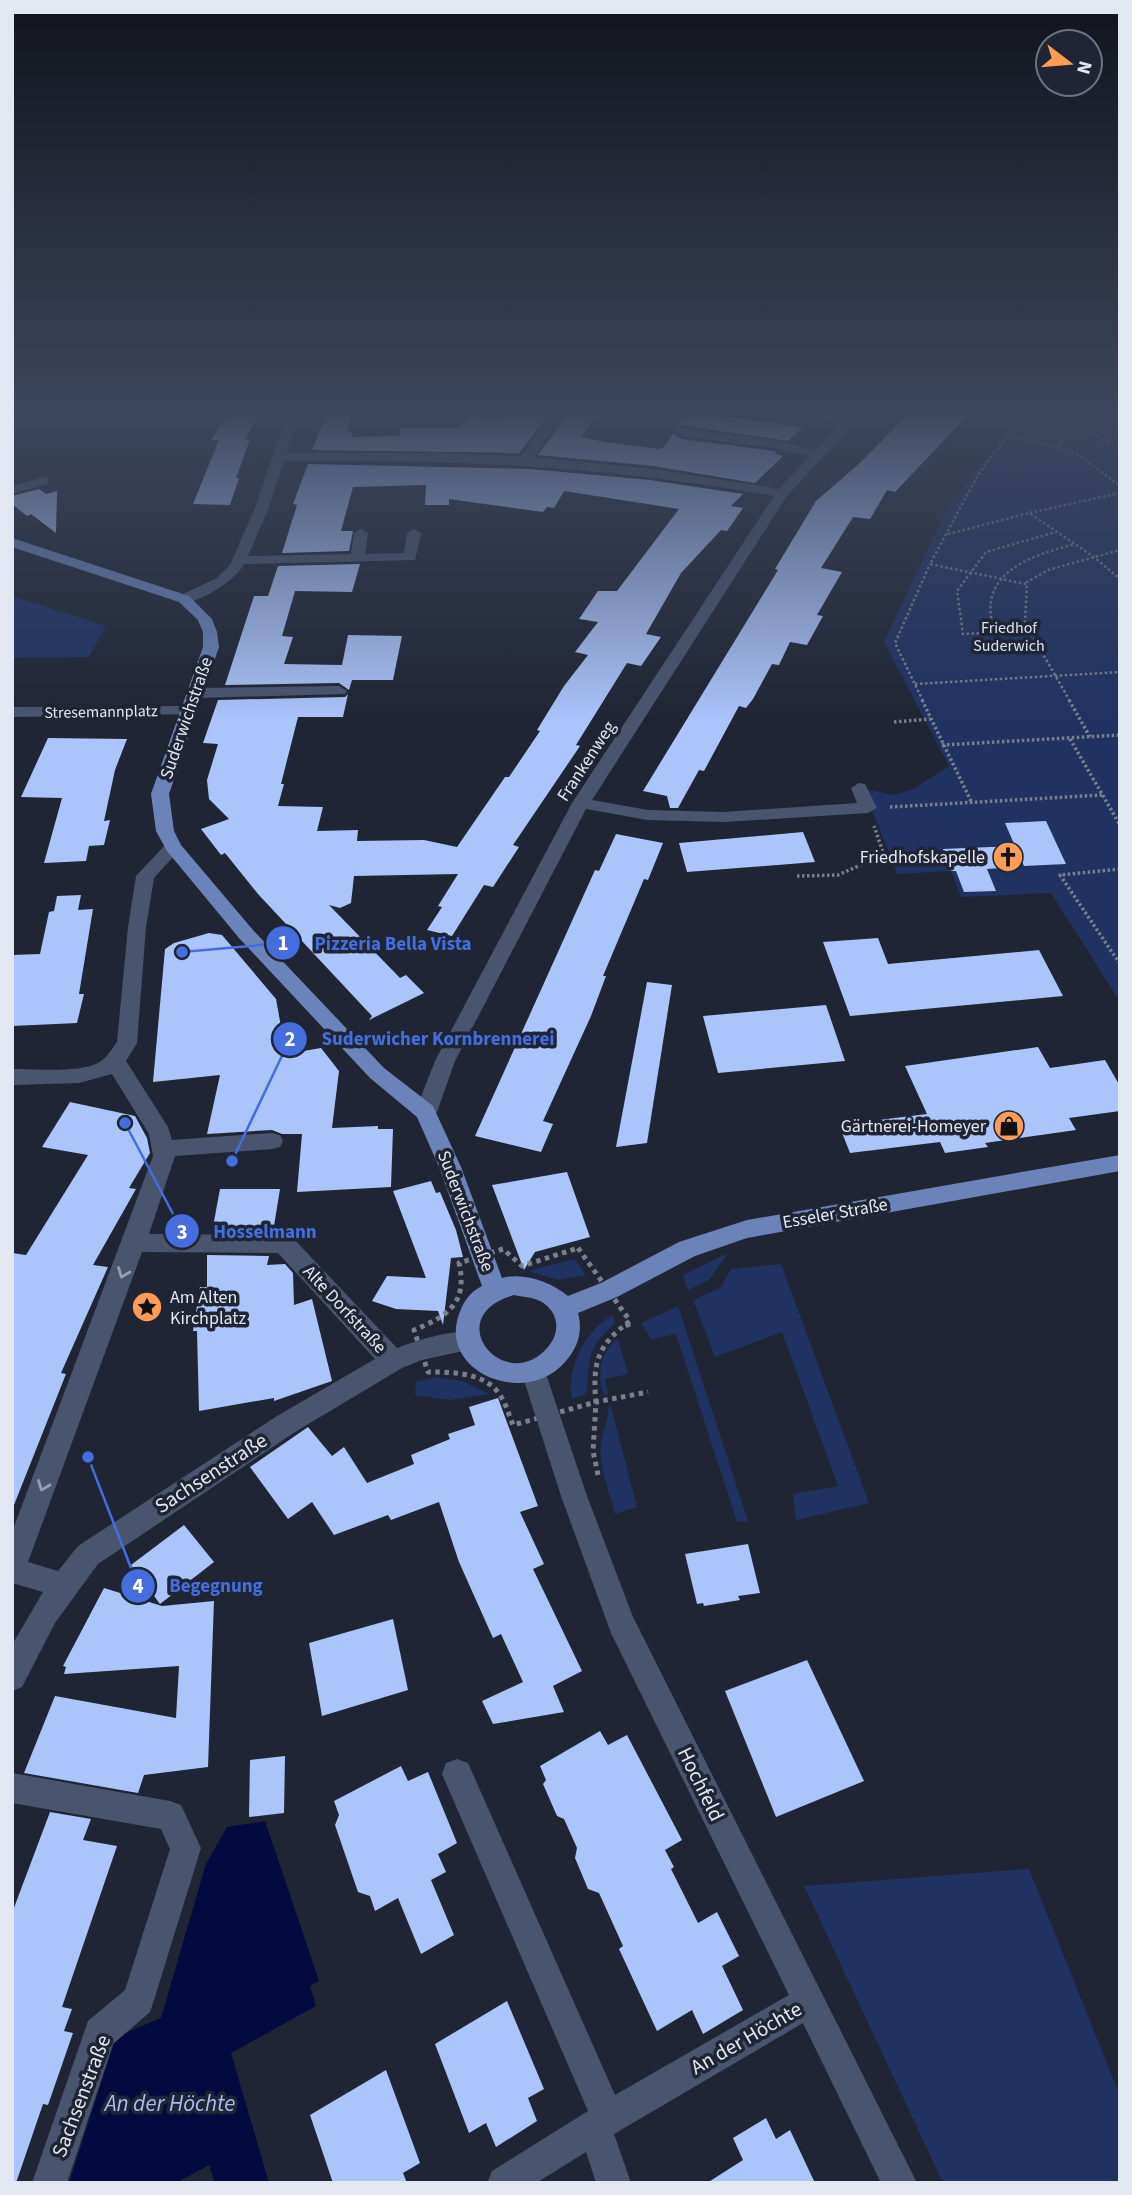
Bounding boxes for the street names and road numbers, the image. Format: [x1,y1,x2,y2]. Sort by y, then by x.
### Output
street label: Suderwichstraße [154,654,219,783]
street label: Stresemannplatz [44,700,158,724]
street label: Frankenweg [551,716,622,806]
street label: Suderwichstraße [431,1147,500,1275]
street label: Esseler Straße [781,1192,890,1235]
street label: Alte Dorfstraße [297,1260,392,1359]
street label: Sachsenstraße [149,1425,273,1521]
street label: Hochfeld [670,1742,732,1826]
street label: An der Höchte [685,1994,807,2082]
street label: Sachsenstraße [44,2030,118,2162]

